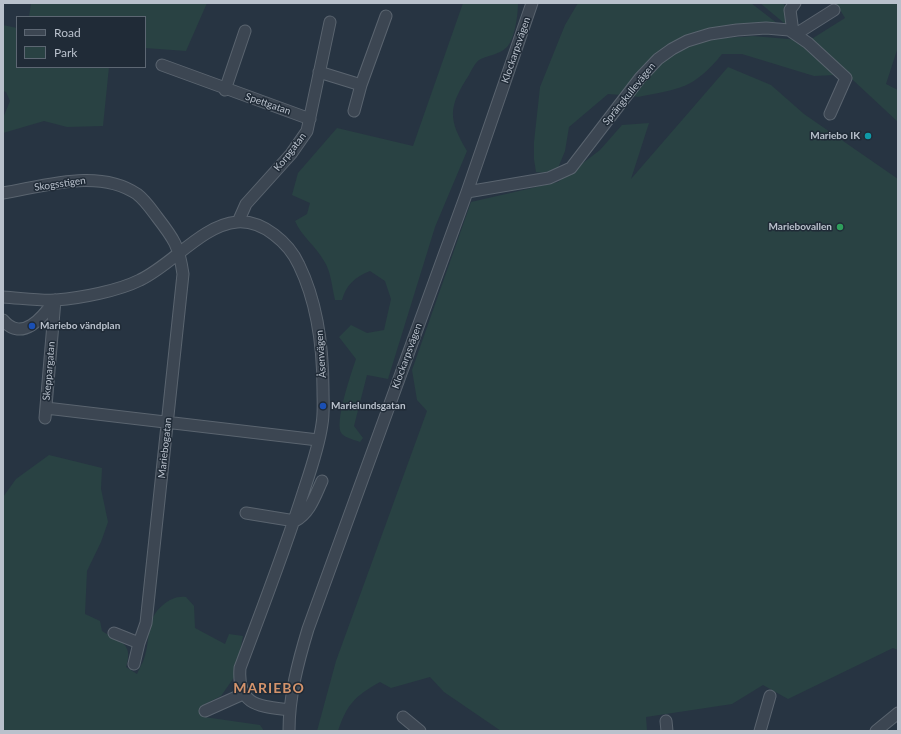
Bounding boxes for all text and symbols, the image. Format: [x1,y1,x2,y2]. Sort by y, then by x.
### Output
street label: Klockarpsvägen [499,15,533,85]
legend [16,16,146,68]
text: Road [54,25,81,40]
text: Park [54,45,77,60]
street label: Sprängkullevägen [600,60,658,128]
street label: Spettgatan [244,91,292,117]
street label: Korpgatan [271,130,309,174]
place label: Mariebo IK [810,130,860,142]
marker: Mariebo IK [863,131,873,141]
street label: Skogsstigen [34,174,86,194]
place label: Mariebovallen [769,221,832,233]
marker: Mariebovallen [835,222,845,232]
place label: Mariebo vändplan [40,320,120,332]
marker: Mariebo vändplan [27,321,37,331]
street label: Klockarpsvägen [390,322,424,390]
street label: Åsenvägen [313,330,329,378]
street label: Skeppargatan [40,341,58,401]
place label: Marielundsgatan [331,400,406,412]
marker: Marielundsgatan [318,401,328,411]
street label: Mariebogatan [156,417,174,479]
district label: MARIEBO [233,680,305,696]

